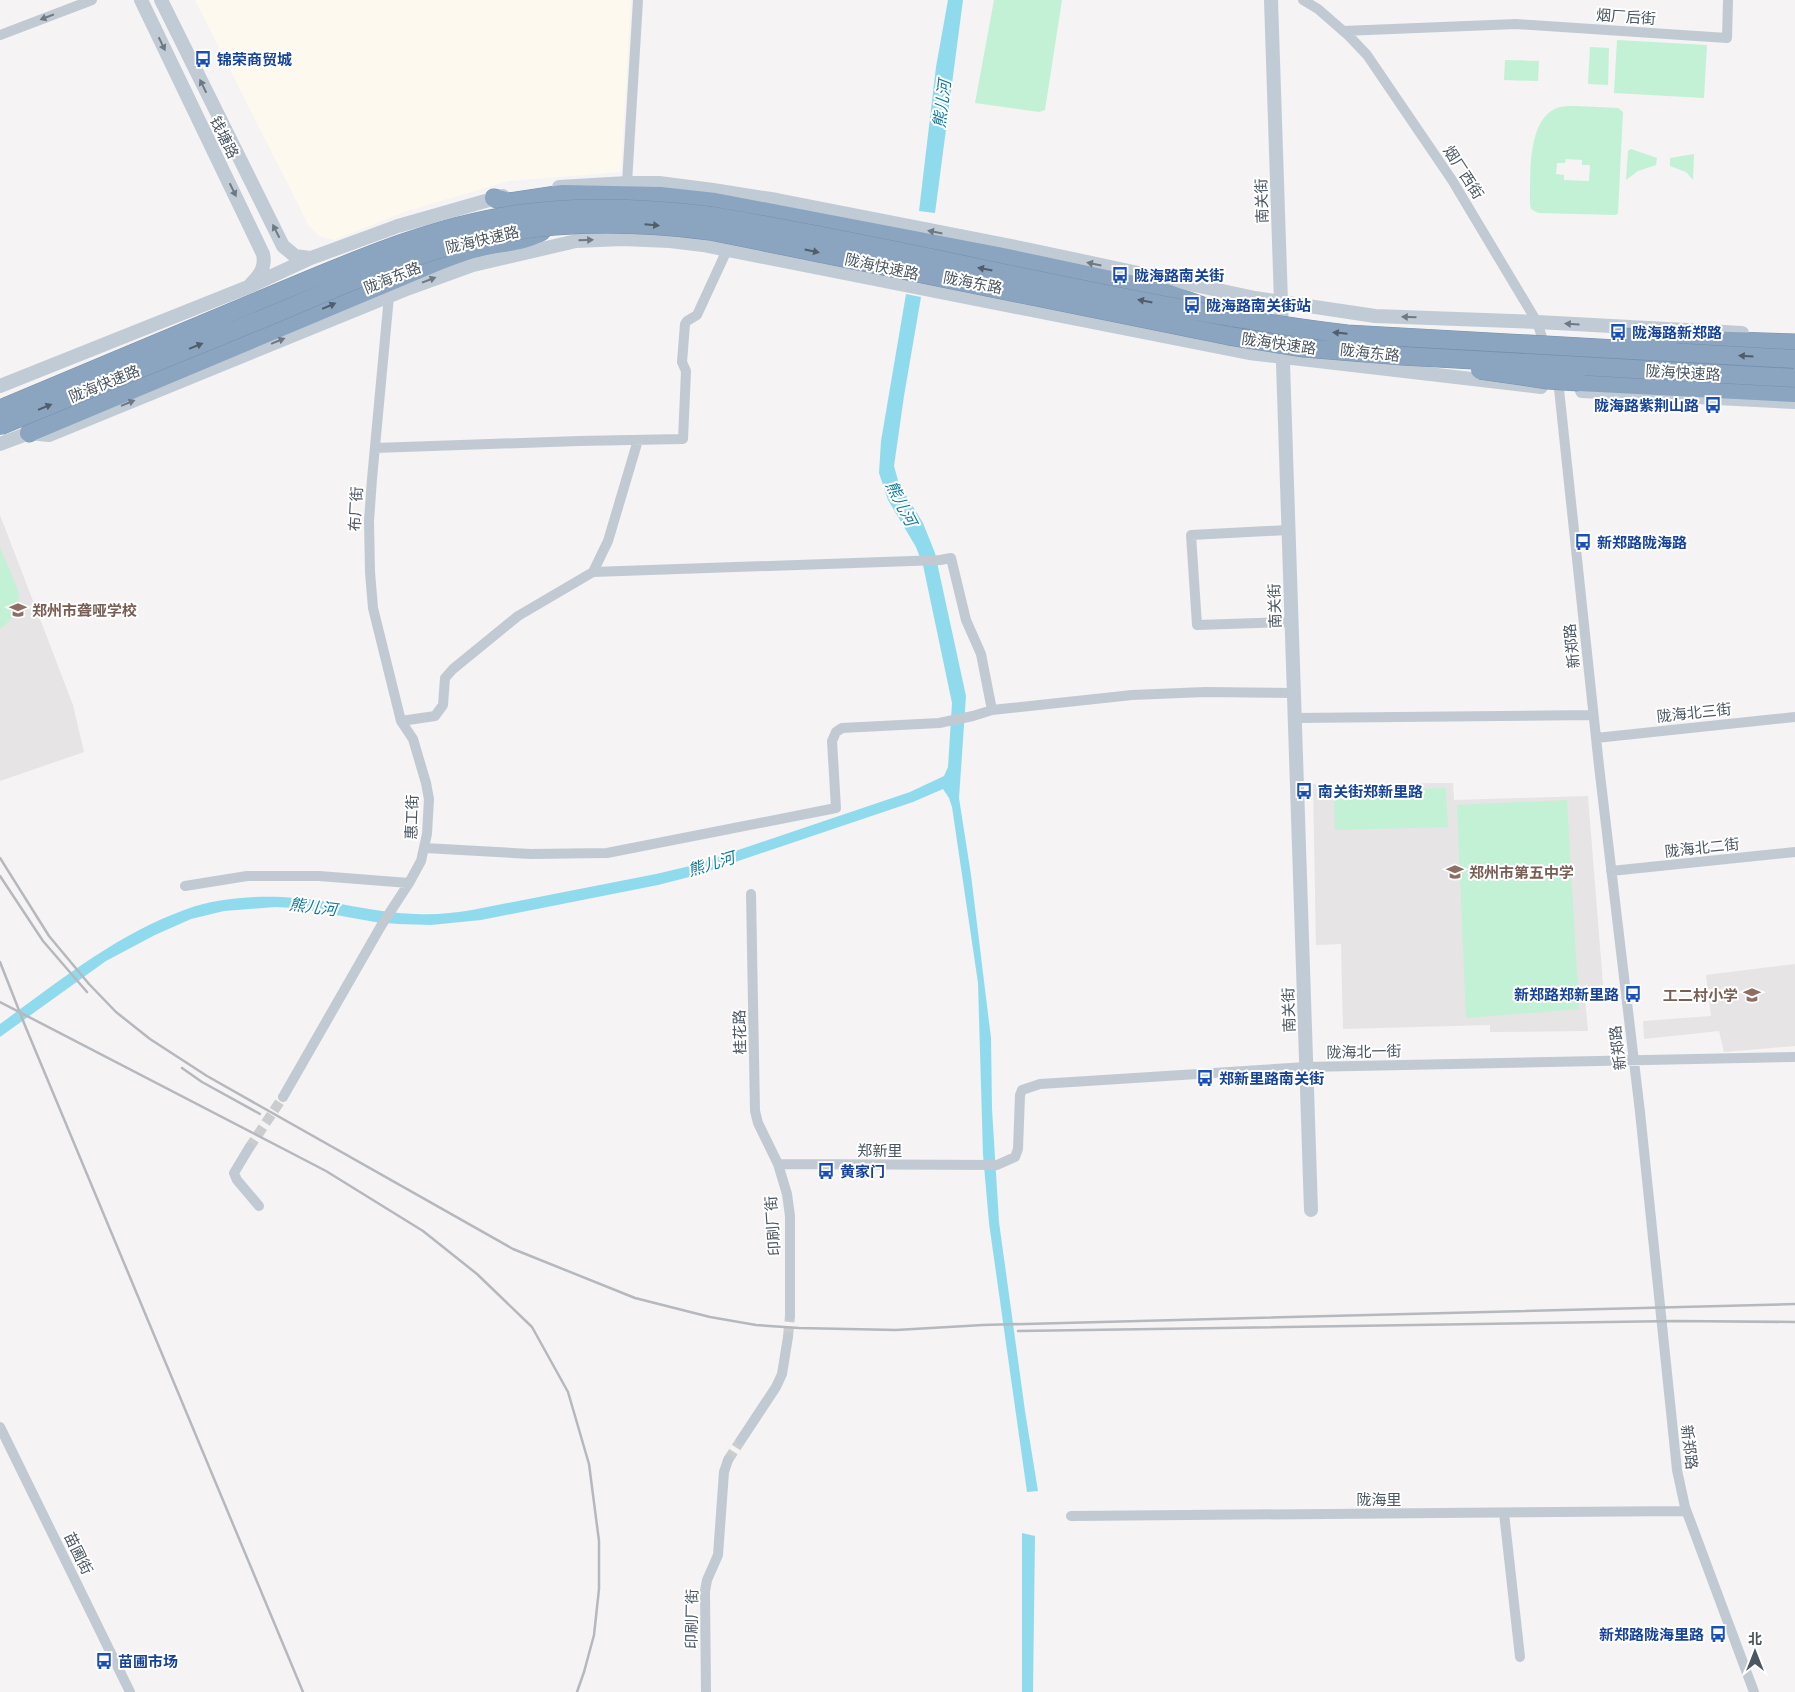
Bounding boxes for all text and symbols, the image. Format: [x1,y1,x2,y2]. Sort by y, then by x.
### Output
street label: 烟厂后街 [1595,5,1657,27]
one-way arrow [39,13,54,21]
one-way arrow [158,37,166,51]
bus stop icon: 锦荣商贸城 [193,49,213,69]
place label: 锦荣商贸城 [217,50,292,68]
water label: 熊儿河 [929,76,954,129]
one-way arrow [199,79,207,93]
street label: 钱塘路 [207,113,243,161]
street label: 烟厂西街 [1440,142,1488,202]
street label: 南关街 [1251,178,1271,224]
one-way arrow [229,183,237,197]
one-way arrow [644,221,660,229]
street label: 陇海快速路 [443,222,521,256]
one-way arrow [271,224,280,239]
one-way arrow [927,227,943,235]
one-way arrow [578,236,594,244]
one-way arrow [804,248,820,256]
street label: 陇海快速路 [843,249,921,283]
street label: 陇海东路 [361,257,423,297]
one-way arrow [1087,260,1102,268]
one-way arrow [978,265,993,273]
bus stop icon: 陇海路南关街 [1110,265,1130,285]
place label: 陇海路南关街 [1134,266,1224,284]
street label: 陇海东路 [942,267,1004,297]
one-way arrow [421,276,436,283]
bus stop icon: 陇海路南关街站 [1182,295,1202,315]
place label: 陇海路南关街站 [1206,296,1311,314]
one-way arrow [1137,297,1152,305]
one-way arrow [322,301,337,309]
one-way arrow [1401,313,1417,321]
one-way arrow [1563,319,1579,327]
bus stop icon: 陇海路新郑路 [1608,322,1628,342]
place label: 陇海路新郑路 [1632,323,1722,341]
street label: 陇海快速路 [1241,329,1317,357]
one-way arrow [1331,329,1347,337]
one-way arrow [271,337,285,345]
street label: 陇海东路 [1339,340,1401,364]
one-way arrow [189,342,203,350]
one-way arrow [1738,352,1754,360]
street label: 陇海快速路 [66,361,142,405]
street label: 陇海快速路 [1645,361,1721,383]
bus stop icon: 陇海路紫荆山路 [1703,395,1723,415]
place label: 陇海路紫荆山路 [1594,396,1699,414]
one-way arrow [120,398,135,406]
one-way arrow [38,403,52,411]
water label: 熊儿河 [883,477,923,531]
street label: 布厂街 [345,486,365,532]
bus stop icon: 新郑路陇海路 [1573,532,1593,552]
place label: 新郑路陇海路 [1597,533,1687,551]
street label: 南关街 [1264,583,1284,629]
school or university icon: 郑州市聋哑学校 [8,600,28,620]
place label: 郑州市聋哑学校 [32,601,137,619]
street label: 新郑路 [1560,623,1582,669]
street label: 陇海北三街 [1656,699,1732,725]
bus stop icon: 南关街郑新里路 [1294,781,1314,801]
place label: 南关街郑新里路 [1318,782,1423,800]
street label: 惠工街 [401,794,421,840]
street label: 陇海北二街 [1664,834,1740,860]
water label: 熊儿河 [685,846,740,879]
school or university icon: 郑州市第五中学 [1445,862,1465,882]
place label: 郑州市第五中学 [1469,863,1574,881]
water label: 熊儿河 [288,894,341,919]
bus stop icon: 新郑路郑新里路 [1623,984,1643,1004]
place label: 新郑路郑新里路 [1514,985,1619,1003]
school or university icon: 工二村小学 [1742,985,1762,1005]
place label: 工二村小学 [1663,986,1738,1004]
street label: 南关街 [1278,987,1298,1033]
street label: 桂花路 [730,1009,748,1055]
street label: 新郑路 [1605,1025,1629,1071]
street label: 陇海北一街 [1326,1041,1402,1061]
bus stop icon: 郑新里路南关街 [1195,1068,1215,1088]
place label: 郑新里路南关街 [1219,1069,1324,1087]
street label: 郑新里 [857,1141,903,1159]
bus stop icon: 黄家门 [816,1161,836,1181]
place label: 黄家门 [840,1162,885,1180]
street label: 印刷厂街 [761,1195,783,1257]
street label: 新郑路 [1678,1424,1702,1470]
street label: 陇海里 [1356,1490,1402,1508]
street label: 苗圃街 [61,1529,97,1577]
street label: 印刷厂街 [681,1589,701,1649]
bus stop icon: 新郑路陇海里路 [1708,1624,1728,1644]
place label: 新郑路陇海里路 [1599,1625,1704,1643]
north arrow [1730,1627,1780,1677]
text: 北 [1748,1630,1762,1647]
bus stop icon: 苗圃市场 [94,1651,114,1671]
place label: 苗圃市场 [118,1652,178,1670]

